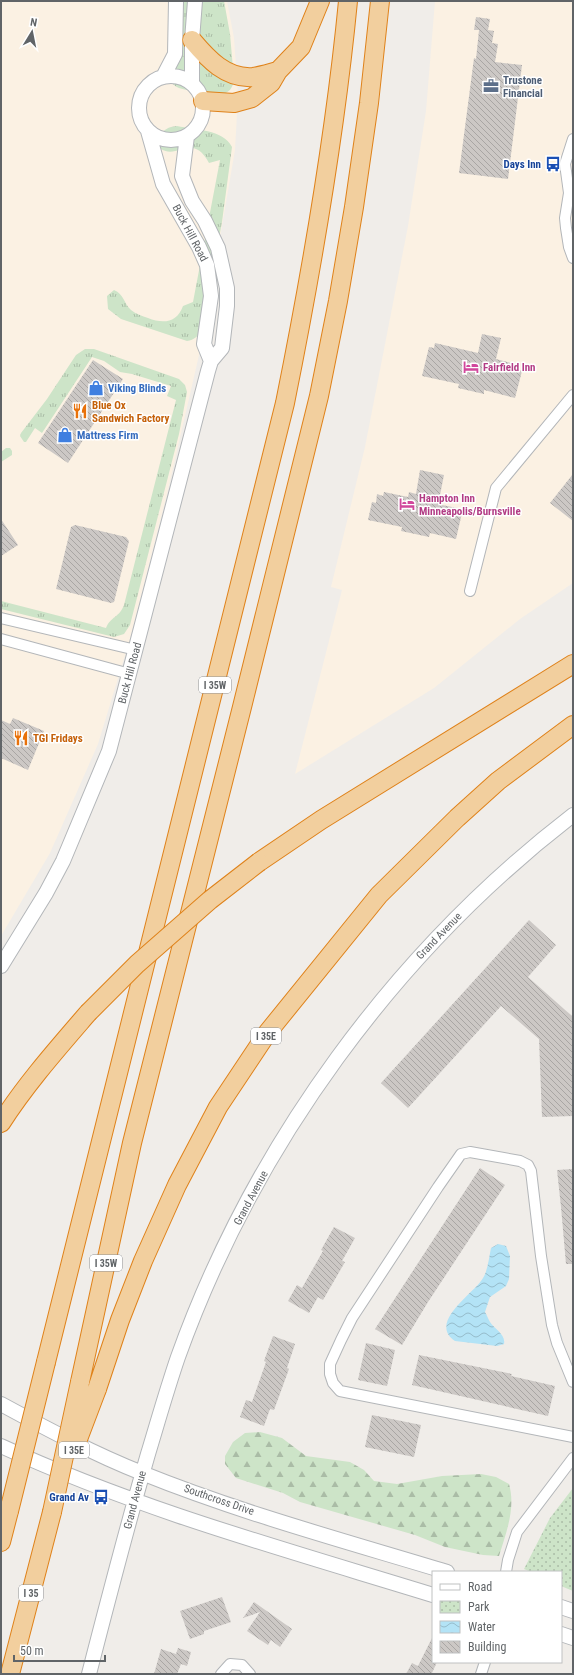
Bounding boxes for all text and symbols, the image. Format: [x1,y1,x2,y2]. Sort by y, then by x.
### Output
north arrow [12,12,52,52]
text: N [29,16,38,30]
place label: Trustone Financial [503,74,543,100]
office icon: Trustone Financial [482,77,500,95]
bus stop icon: Days Inn [544,155,562,173]
place label: Days Inn [503,158,541,171]
street label: Buck Hill Road [169,202,211,264]
hotel icon: Fairfield Inn [462,358,480,376]
place label: Fairfield Inn [483,361,535,374]
shop icon: Viking Blinds [87,379,105,397]
place label: Viking Blinds [108,382,166,395]
place label: Blue Ox Sandwich Factory [92,399,169,425]
restaurant icon: Blue Ox Sandwich Factory [71,402,89,420]
shop icon: Mattress Firm [56,426,74,444]
place label: Mattress Firm [77,429,138,442]
place label: Hampton Inn Minneapolis/Burnsville [419,492,521,518]
hotel icon: Hampton Inn Minneapolis/Burnsville [398,495,416,513]
street label: Buck Hill Road [116,641,144,705]
road number: I 35W [199,677,231,693]
restaurant icon: TGI Fridays [12,729,30,747]
place label: TGI Fridays [33,732,83,745]
street label: Grand Avenue [414,910,464,962]
road number: I 35E [251,1028,281,1044]
street label: Grand Avenue [231,1169,271,1227]
road number: I 35W [90,1255,122,1271]
road number: I 35E [59,1442,89,1458]
street label: Grand Avenue [121,1469,149,1531]
street label: Southcross Drive [182,1482,256,1518]
bus stop icon: Grand Av [92,1488,110,1506]
place label: Grand Av [49,1491,89,1504]
legend [432,1571,562,1663]
text: Road [468,1580,492,1594]
road number: I 35 [19,1585,43,1601]
text: Park [468,1600,490,1614]
text: Water [468,1620,496,1634]
scale bar [14,1637,105,1663]
text: Building [468,1640,506,1654]
text: 50 m [20,1644,44,1658]

